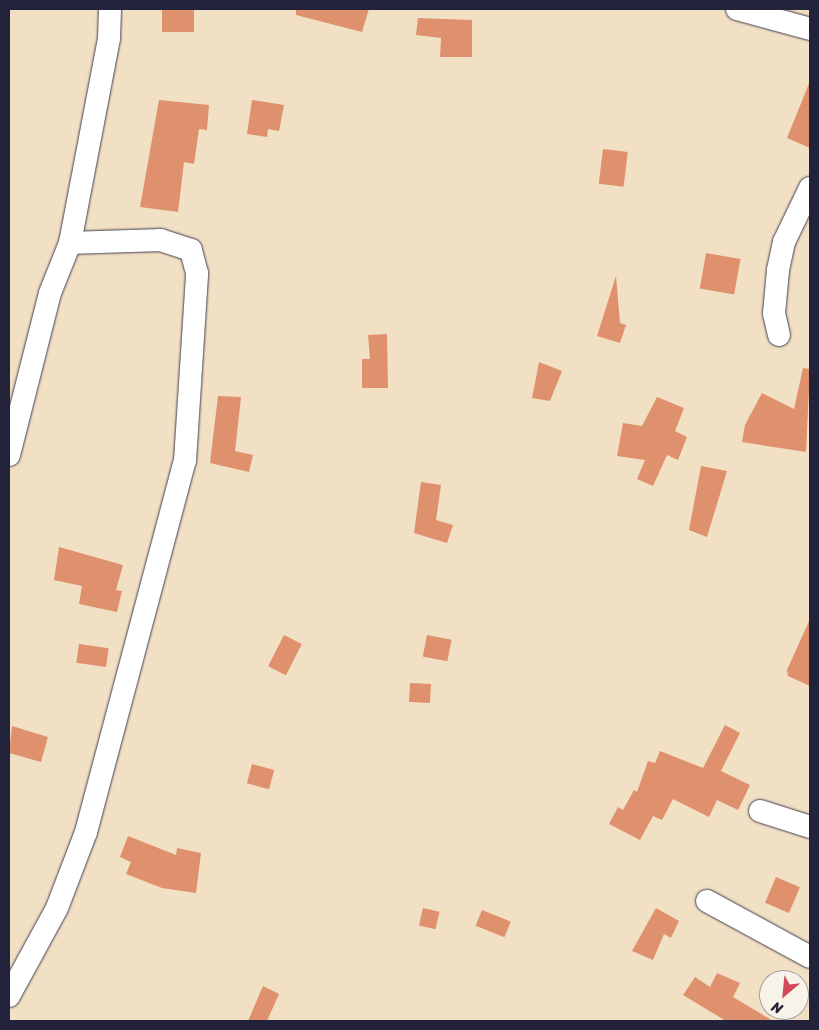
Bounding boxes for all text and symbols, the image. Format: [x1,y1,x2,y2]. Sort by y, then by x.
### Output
north arrow [759,970,809,1020]
text: N [767,994,787,1021]

